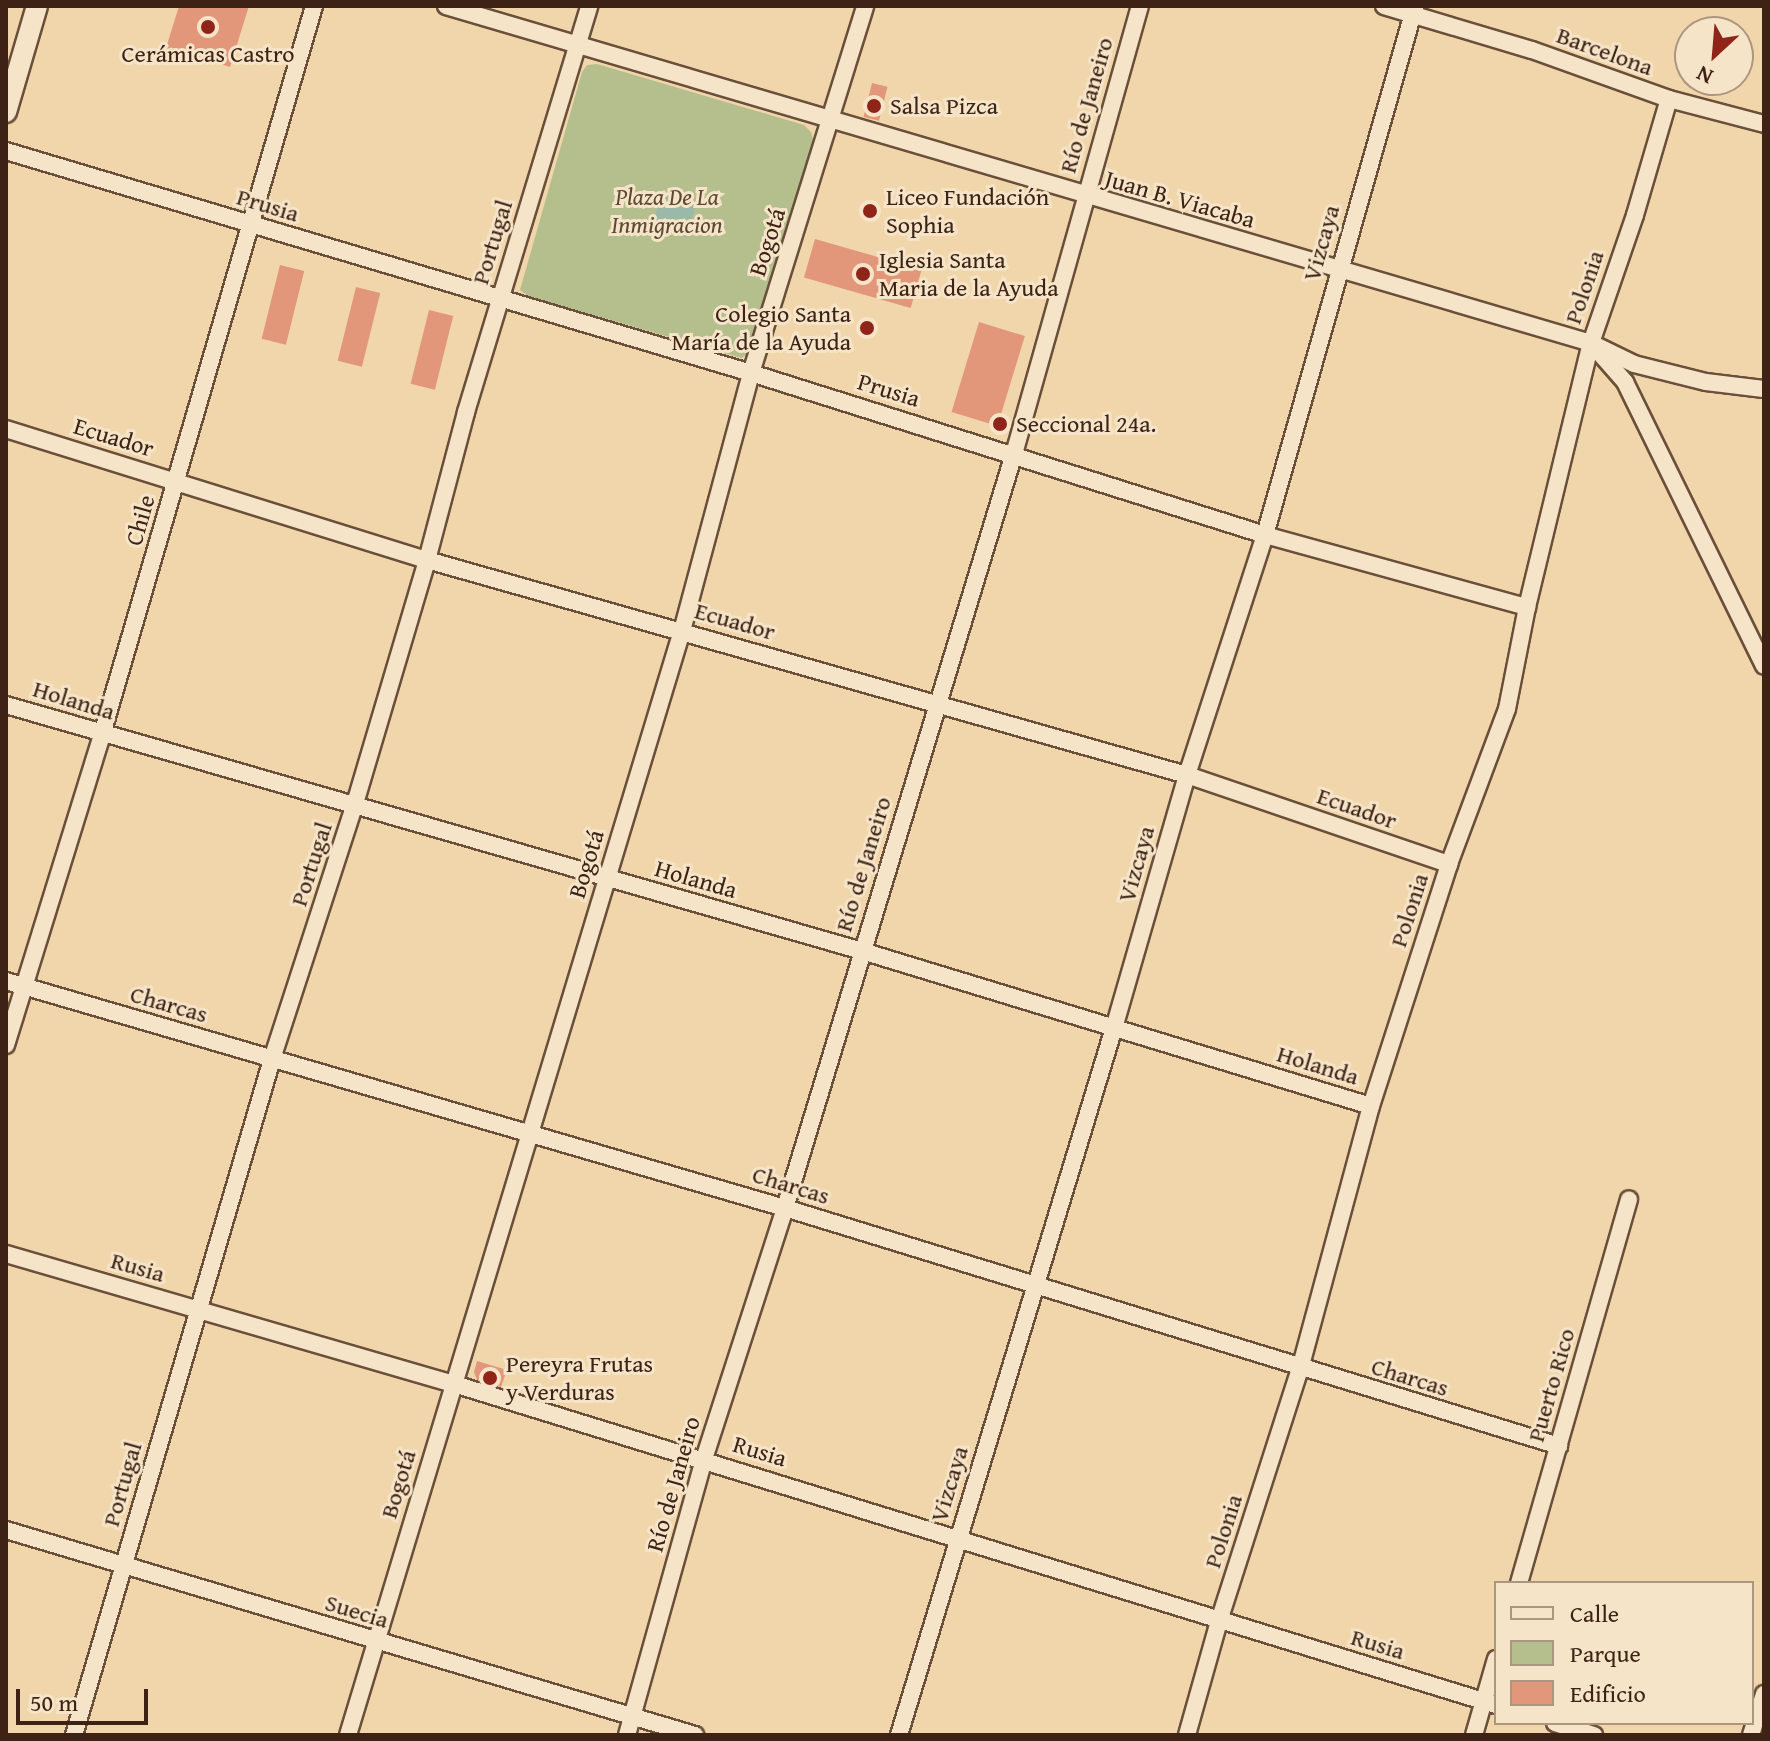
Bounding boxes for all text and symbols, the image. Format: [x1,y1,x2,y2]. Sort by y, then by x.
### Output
north arrow [1674,16,1754,96]
marker: Cerámicas Castro [199,18,217,36]
street label: Barcelona [1553,20,1657,82]
street label: Río de Janeiro [1053,34,1119,176]
place label: Cerámicas Castro [122,40,294,68]
text: N [1691,58,1718,93]
place label: Salsa Pizca [890,92,998,120]
marker: Salsa Pizca [865,97,883,115]
street label: Juan B. Viacaba [1102,164,1258,234]
street label: Prusia [233,182,303,228]
park label: Plaza De La Inmigracion [611,183,723,239]
place label: Liceo Fundación Sophia [886,183,1049,239]
street label: Portugal [466,196,518,288]
marker: Liceo Fundación Sophia [861,202,879,220]
street label: Vizcaya [1296,202,1346,284]
street label: Bogotá [743,204,791,280]
place label: Iglesia Santa Maria de la Ayuda [879,246,1058,302]
street label: Polonia [1558,247,1610,327]
marker: Iglesia Santa Maria de la Ayuda [854,265,872,283]
place label: Colegio Santa María de la Ayuda [672,300,851,356]
marker: Colegio Santa María de la Ayuda [858,319,876,337]
street label: Prusia [854,367,924,413]
place label: Seccional 24a. [1016,410,1156,438]
street label: Ecuador [71,411,157,463]
marker: Seccional 24a. [991,415,1009,433]
street label: Chile [119,491,161,549]
street label: Ecuador [692,596,778,646]
street label: Holanda [30,674,118,726]
street label: Ecuador [1314,781,1400,835]
street label: Río de Janeiro [829,793,897,935]
street label: Portugal [284,818,338,910]
street label: Vizcaya [1111,823,1161,905]
street label: Bogotá [562,826,610,902]
street label: Holanda [652,854,740,904]
street label: Polonia [1384,870,1434,950]
street label: Charcas [127,979,211,1029]
street label: Holanda [1274,1039,1362,1091]
street label: Charcas [749,1160,833,1210]
street label: Rusia [108,1246,168,1288]
street label: Puerto Rico [1521,1325,1581,1445]
place label: Pereyra Frutas y Verduras [506,1350,653,1406]
street label: Charcas [1368,1352,1452,1402]
marker: Pereyra Frutas y Verduras [481,1369,499,1387]
street label: Río de Janeiro [640,1413,706,1555]
street label: Rusia [730,1429,790,1473]
street label: Portugal [96,1438,148,1530]
street label: Vizcaya [924,1443,974,1525]
street label: Bogotá [374,1446,422,1522]
street label: Polonia [1198,1491,1248,1571]
legend [1494,1581,1754,1725]
street label: Suecia [322,1588,392,1634]
text: Calle [1570,1596,1619,1631]
street label: Rusia [1348,1622,1408,1666]
text: Parque [1570,1636,1641,1671]
scale bar [20,1673,152,1723]
text: Edificio [1570,1676,1646,1711]
text: 50 m [30,1685,78,1720]

